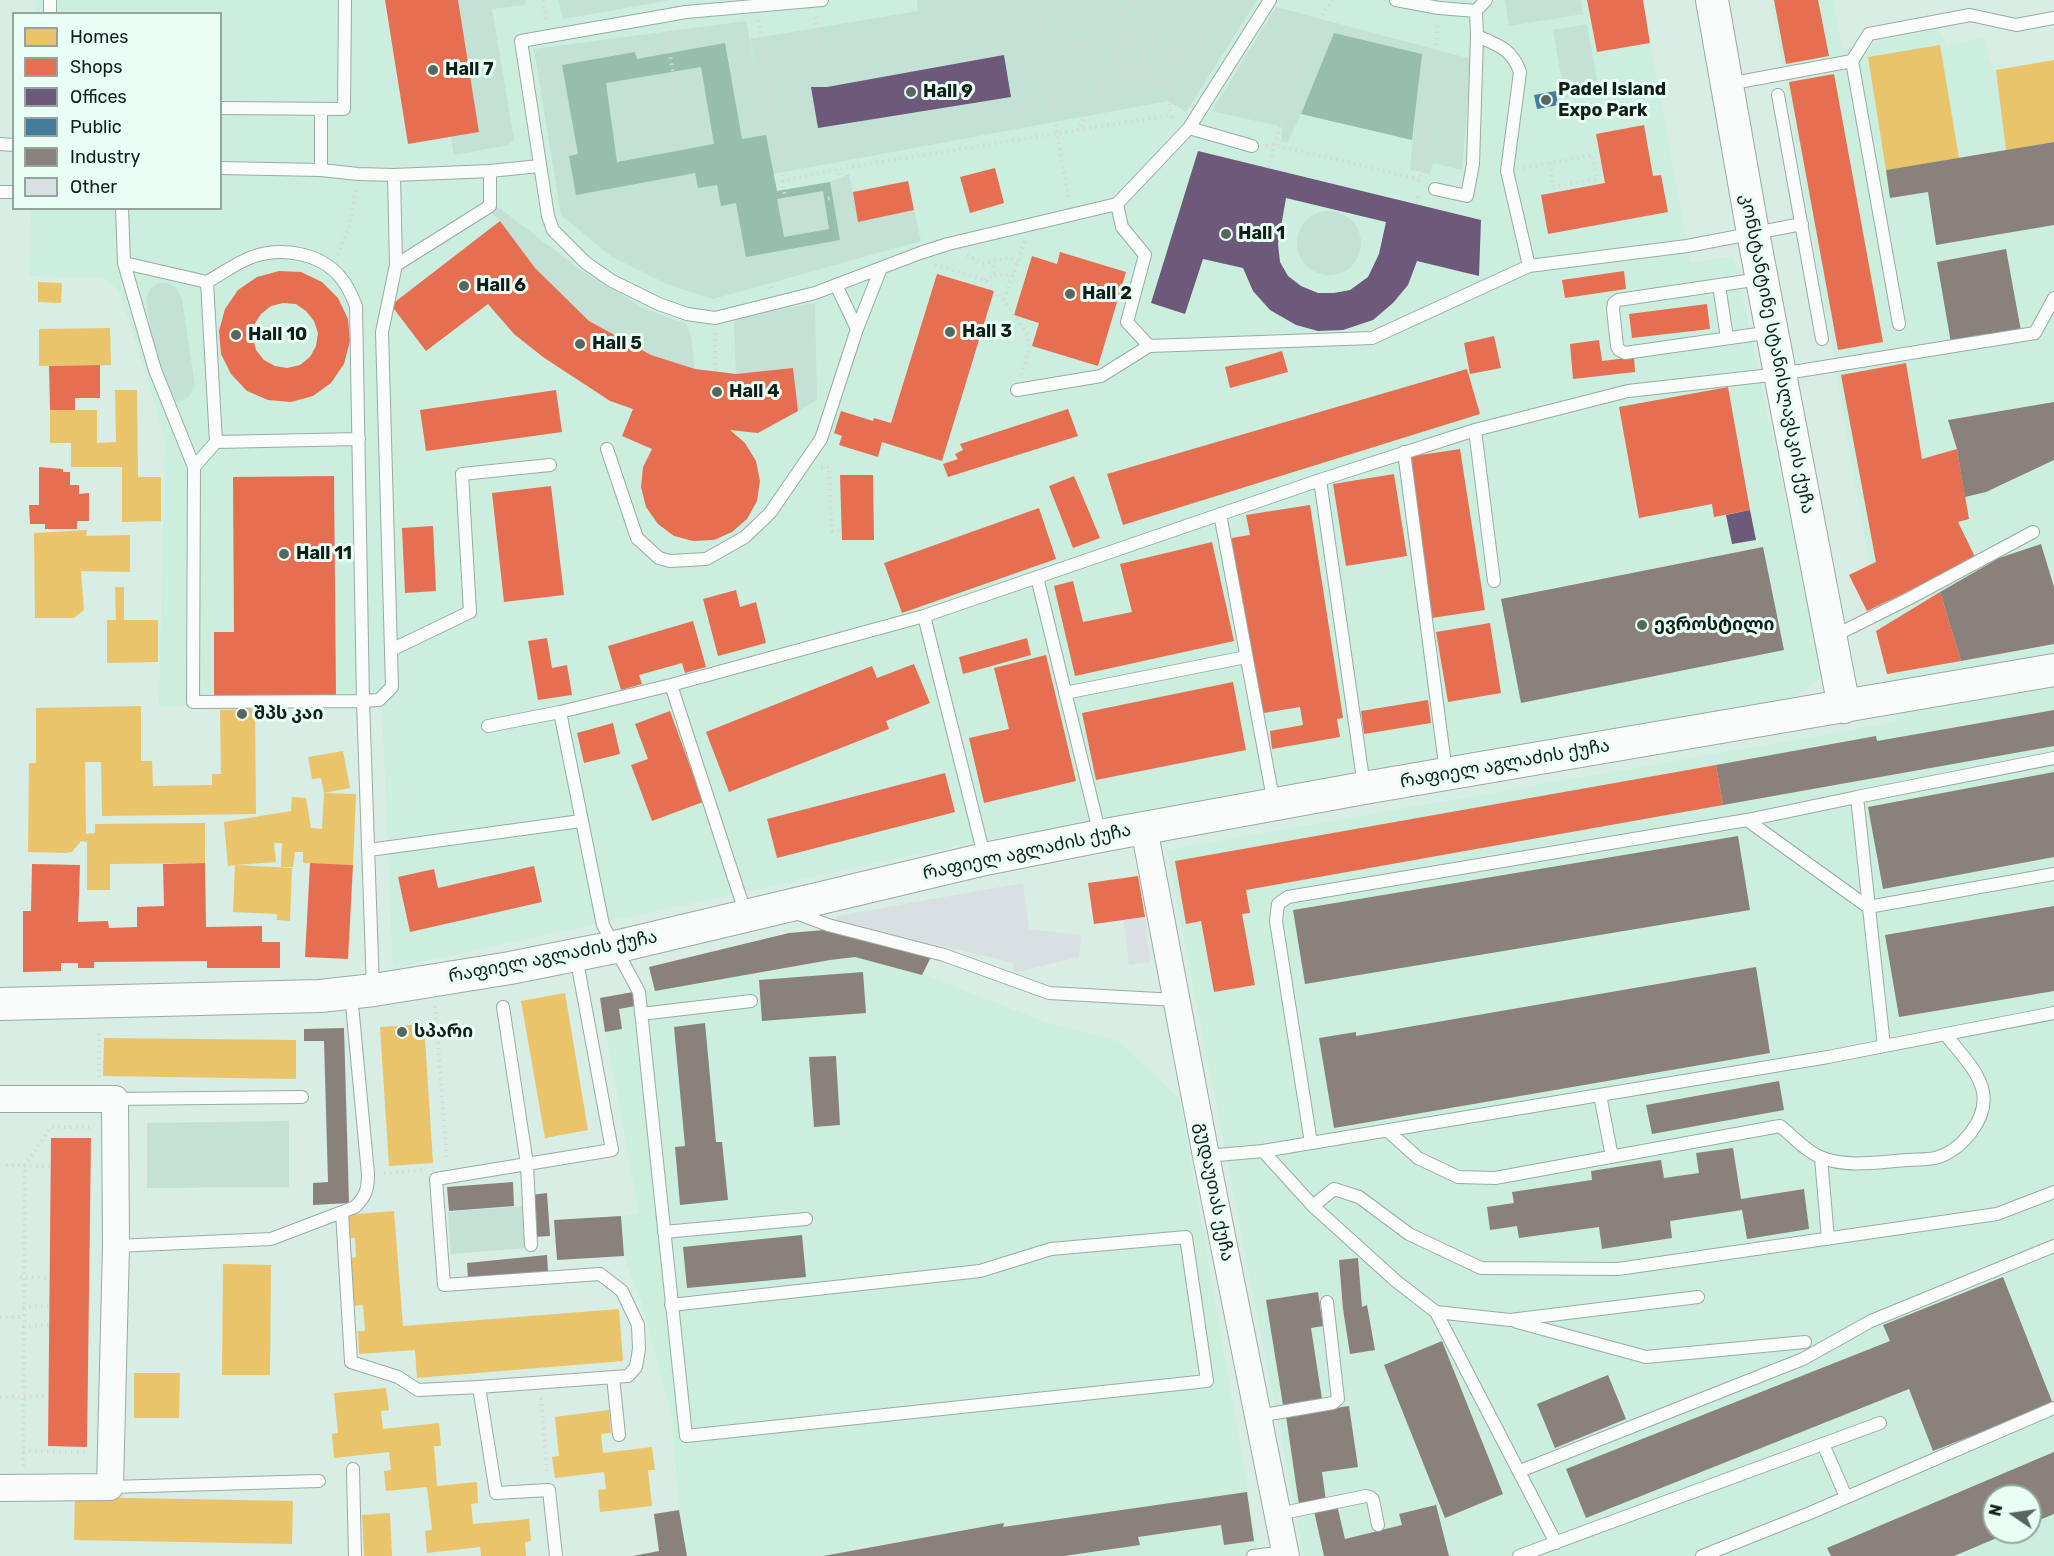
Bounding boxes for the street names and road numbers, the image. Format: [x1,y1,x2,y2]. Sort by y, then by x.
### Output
street label: კონსტანტინე სტანისლავსკის ქუჩა [1735,192,1819,516]
street label: რაფიელ აგლაძის ქუჩა [1399,735,1611,793]
street label: რაფიელ აგლაძის ქუჩა [921,819,1133,885]
street label: რაფიელ აგლაძის ქუჩა [447,926,659,988]
street label: გუდაუთას ქუჩა [1190,1121,1238,1263]

